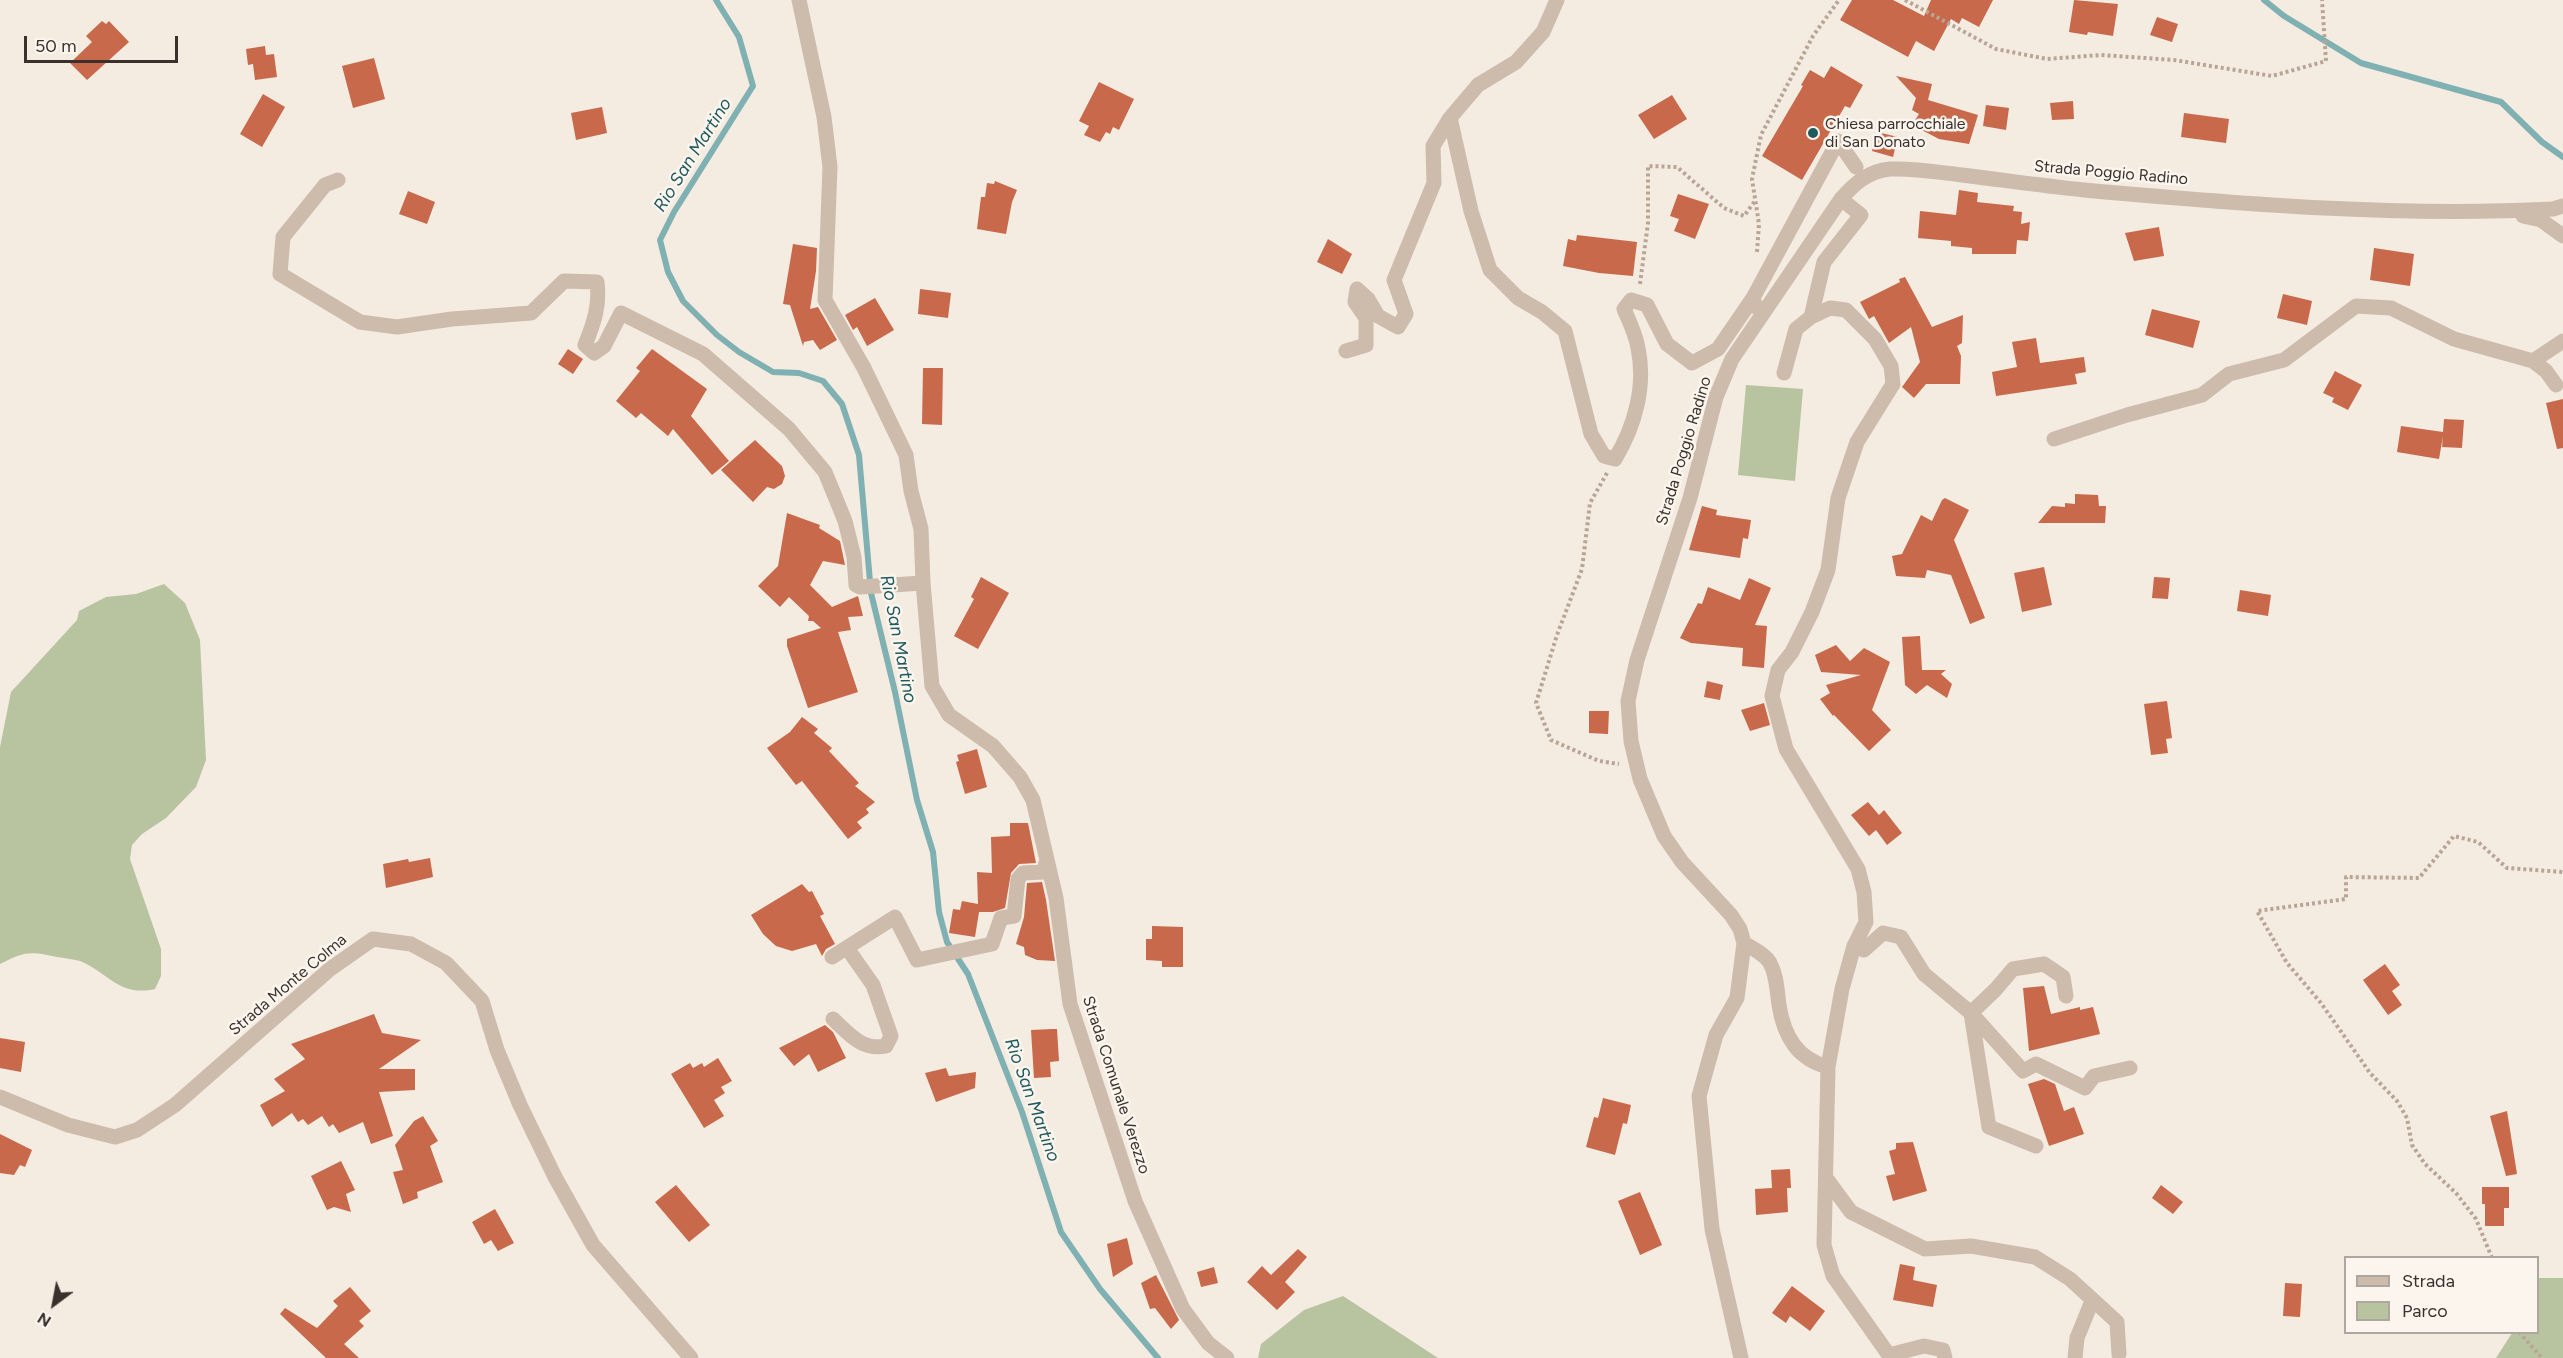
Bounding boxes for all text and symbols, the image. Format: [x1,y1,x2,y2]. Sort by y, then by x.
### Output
scale bar [27,24,182,62]
text: 50 m [35,35,77,57]
water label: Rio San Martino [649,94,737,216]
place label: Chiesa parrocchiale di San Donato [1825,114,1966,152]
marker: Chiesa parrocchiale di San Donato [1806,126,1820,140]
street label: Strada Poggio Radino [2033,157,2189,189]
street label: Strada Poggio Radino [1652,374,1716,528]
water label: Rio San Martino [875,573,921,705]
street label: Strada Monte Colma [225,930,351,1040]
street label: Strada Comunale Verezzo [1078,994,1154,1176]
water label: Rio San Martino [1000,1035,1064,1165]
legend [2344,1256,2539,1334]
text: Strada [2402,1270,2455,1292]
north arrow [24,1274,84,1334]
text: Parco [2402,1300,2448,1322]
text: N [34,1308,54,1331]

